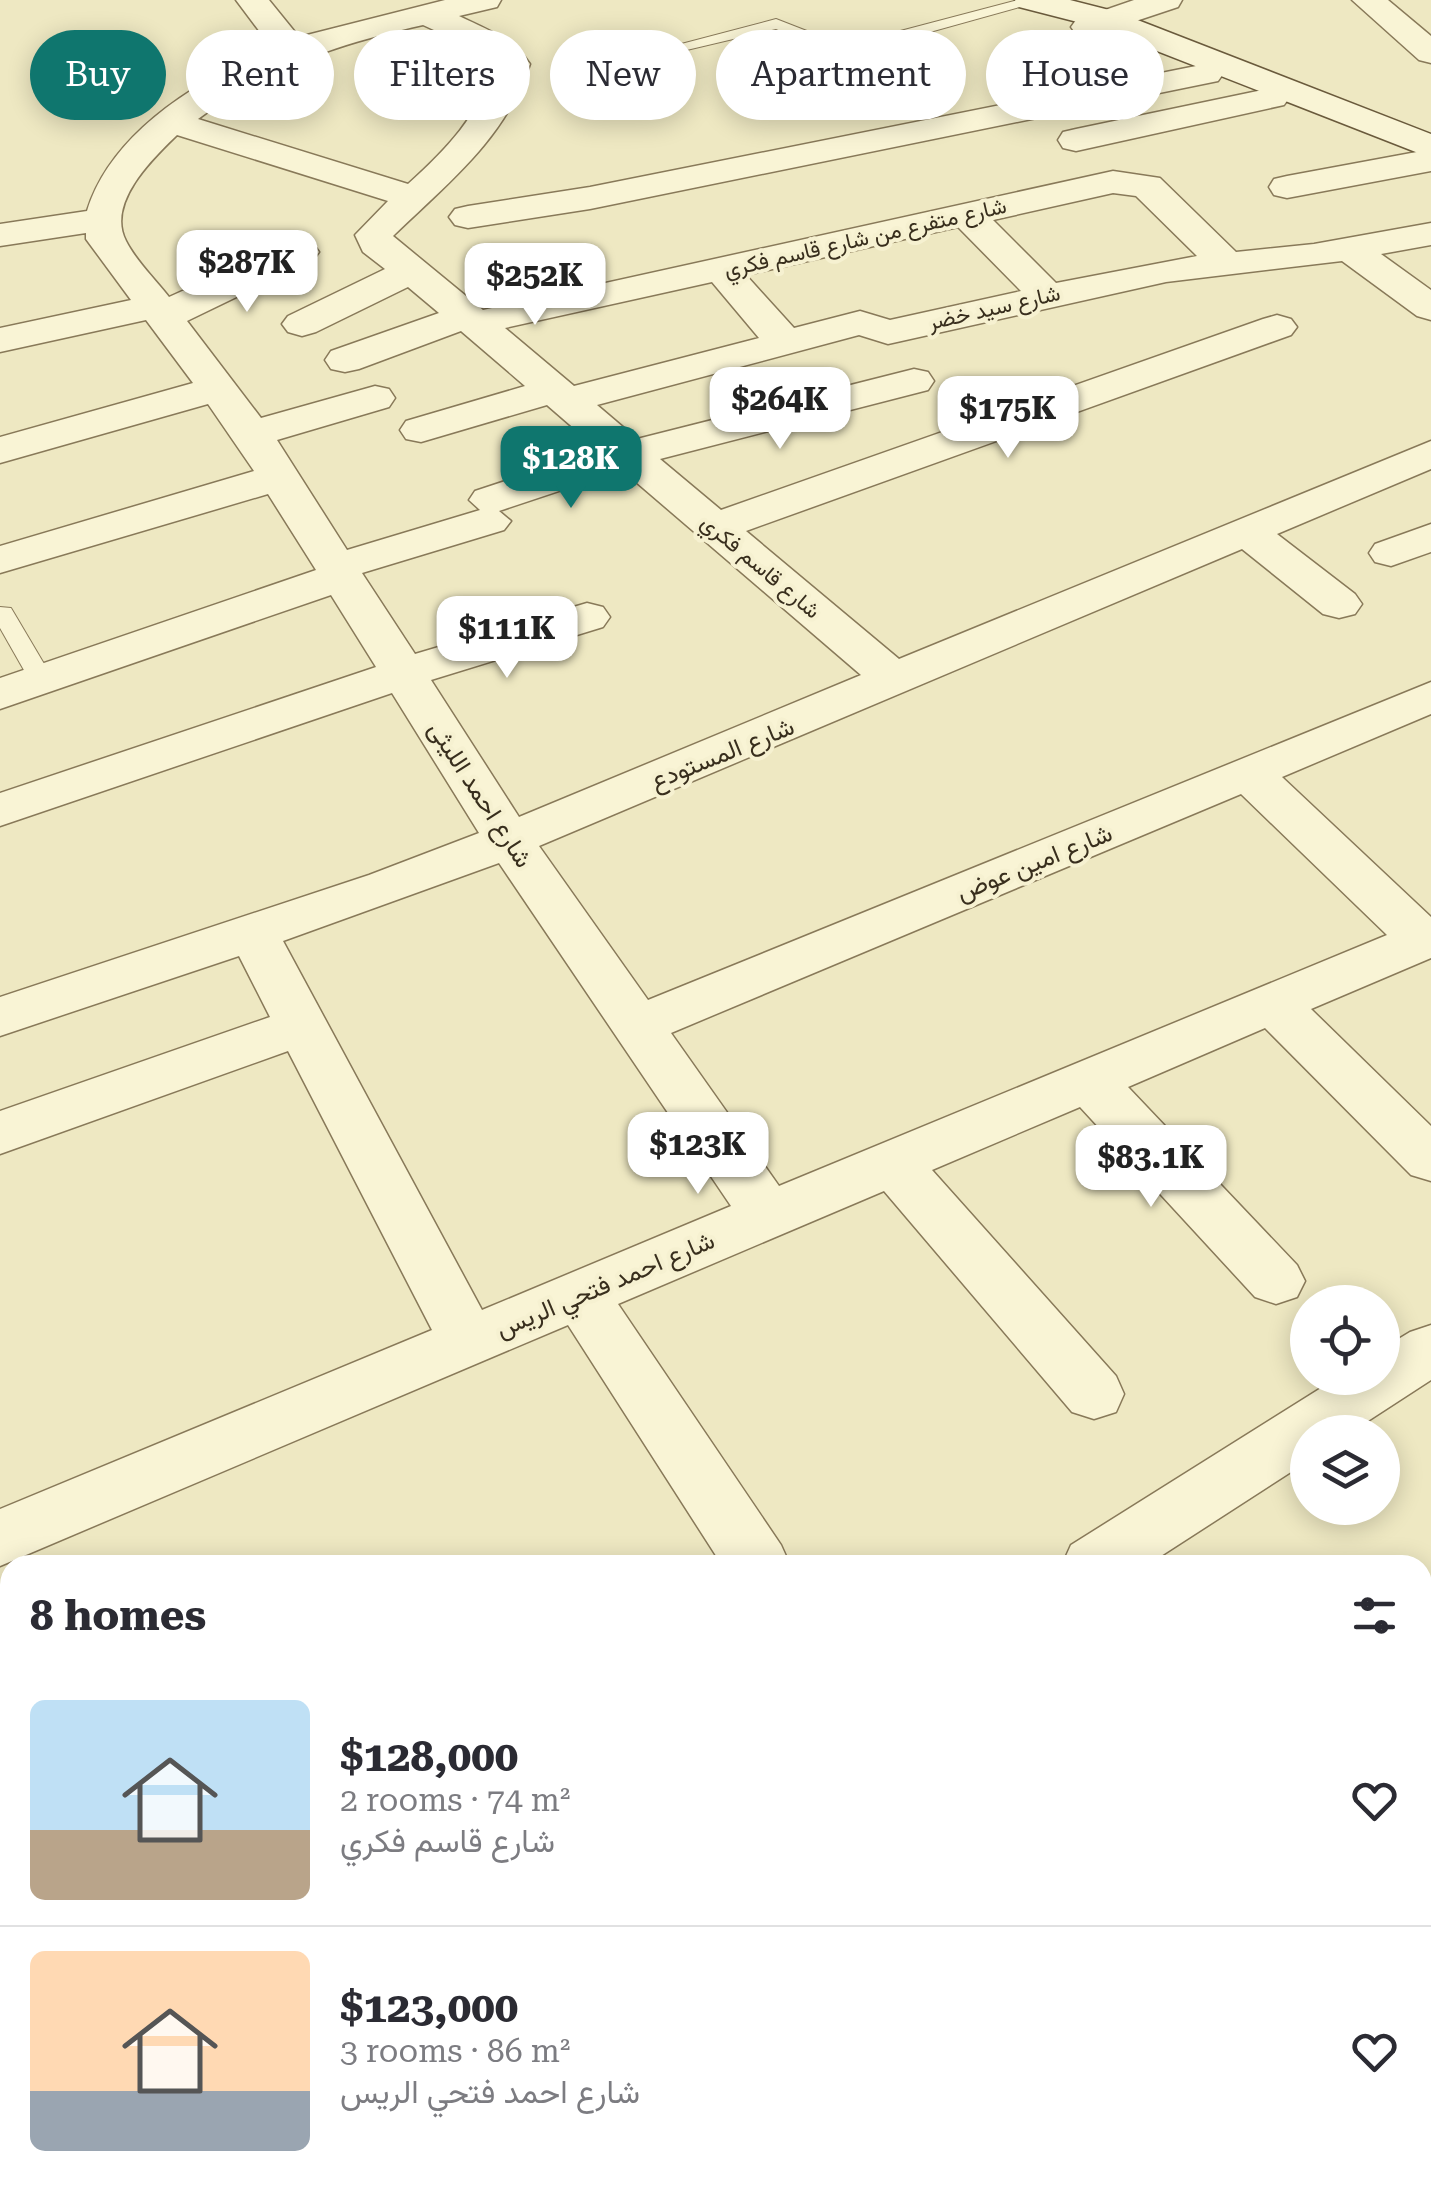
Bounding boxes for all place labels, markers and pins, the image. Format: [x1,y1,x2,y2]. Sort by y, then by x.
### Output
pin: $287K [177,230,317,315]
pin: $252K [465,243,605,328]
pin: $264K [710,367,850,452]
pin: $175K [938,376,1078,461]
pin: $128K [501,426,641,511]
pin: $111K [437,596,577,681]
pin: $123K [628,1112,768,1197]
pin: $83.1K [1070,1125,1232,1210]

